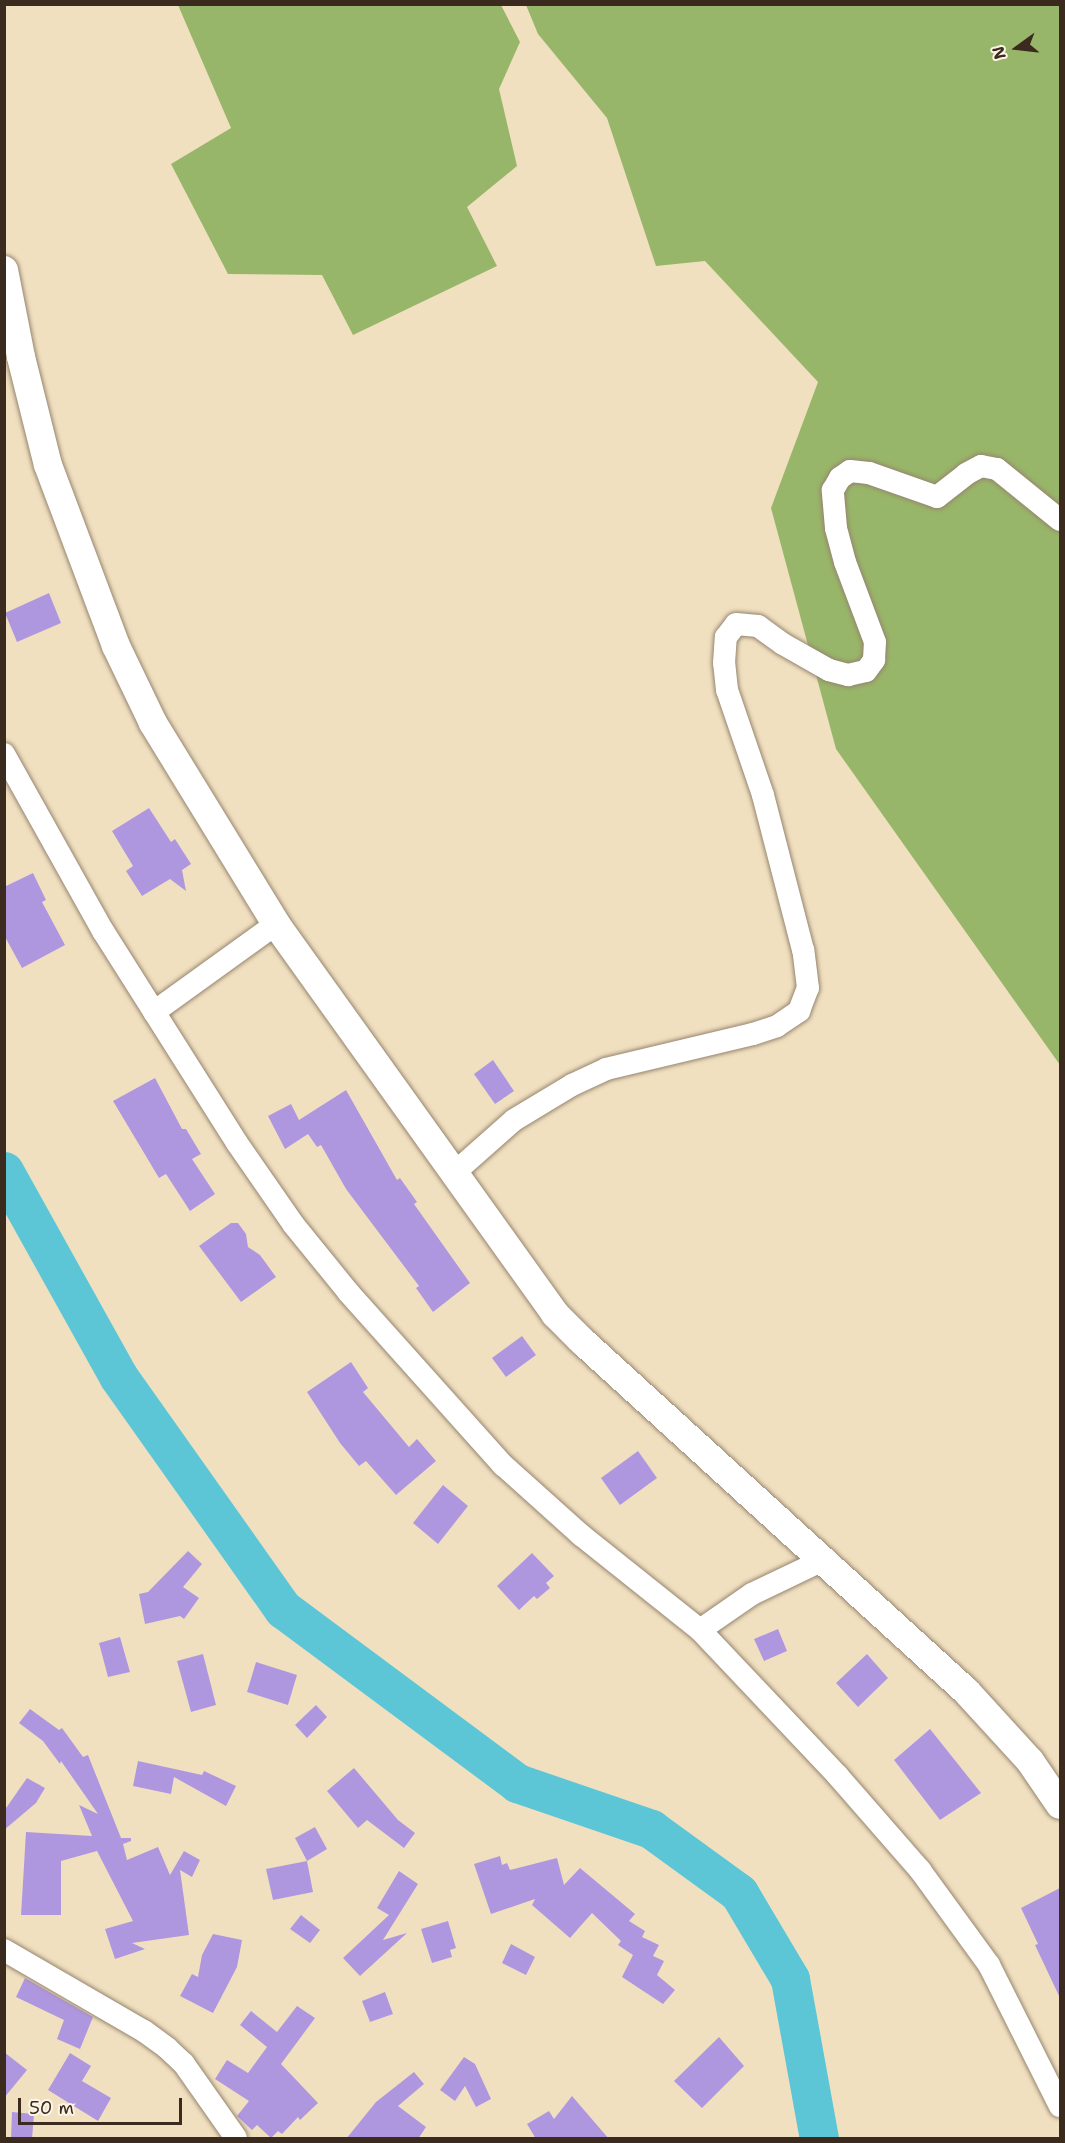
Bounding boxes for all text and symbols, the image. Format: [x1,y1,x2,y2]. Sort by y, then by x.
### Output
north arrow [987,18,1047,78]
text: N [987,44,1011,62]
scale bar [21,2086,184,2124]
text: 50 m [29,2096,74,2120]

